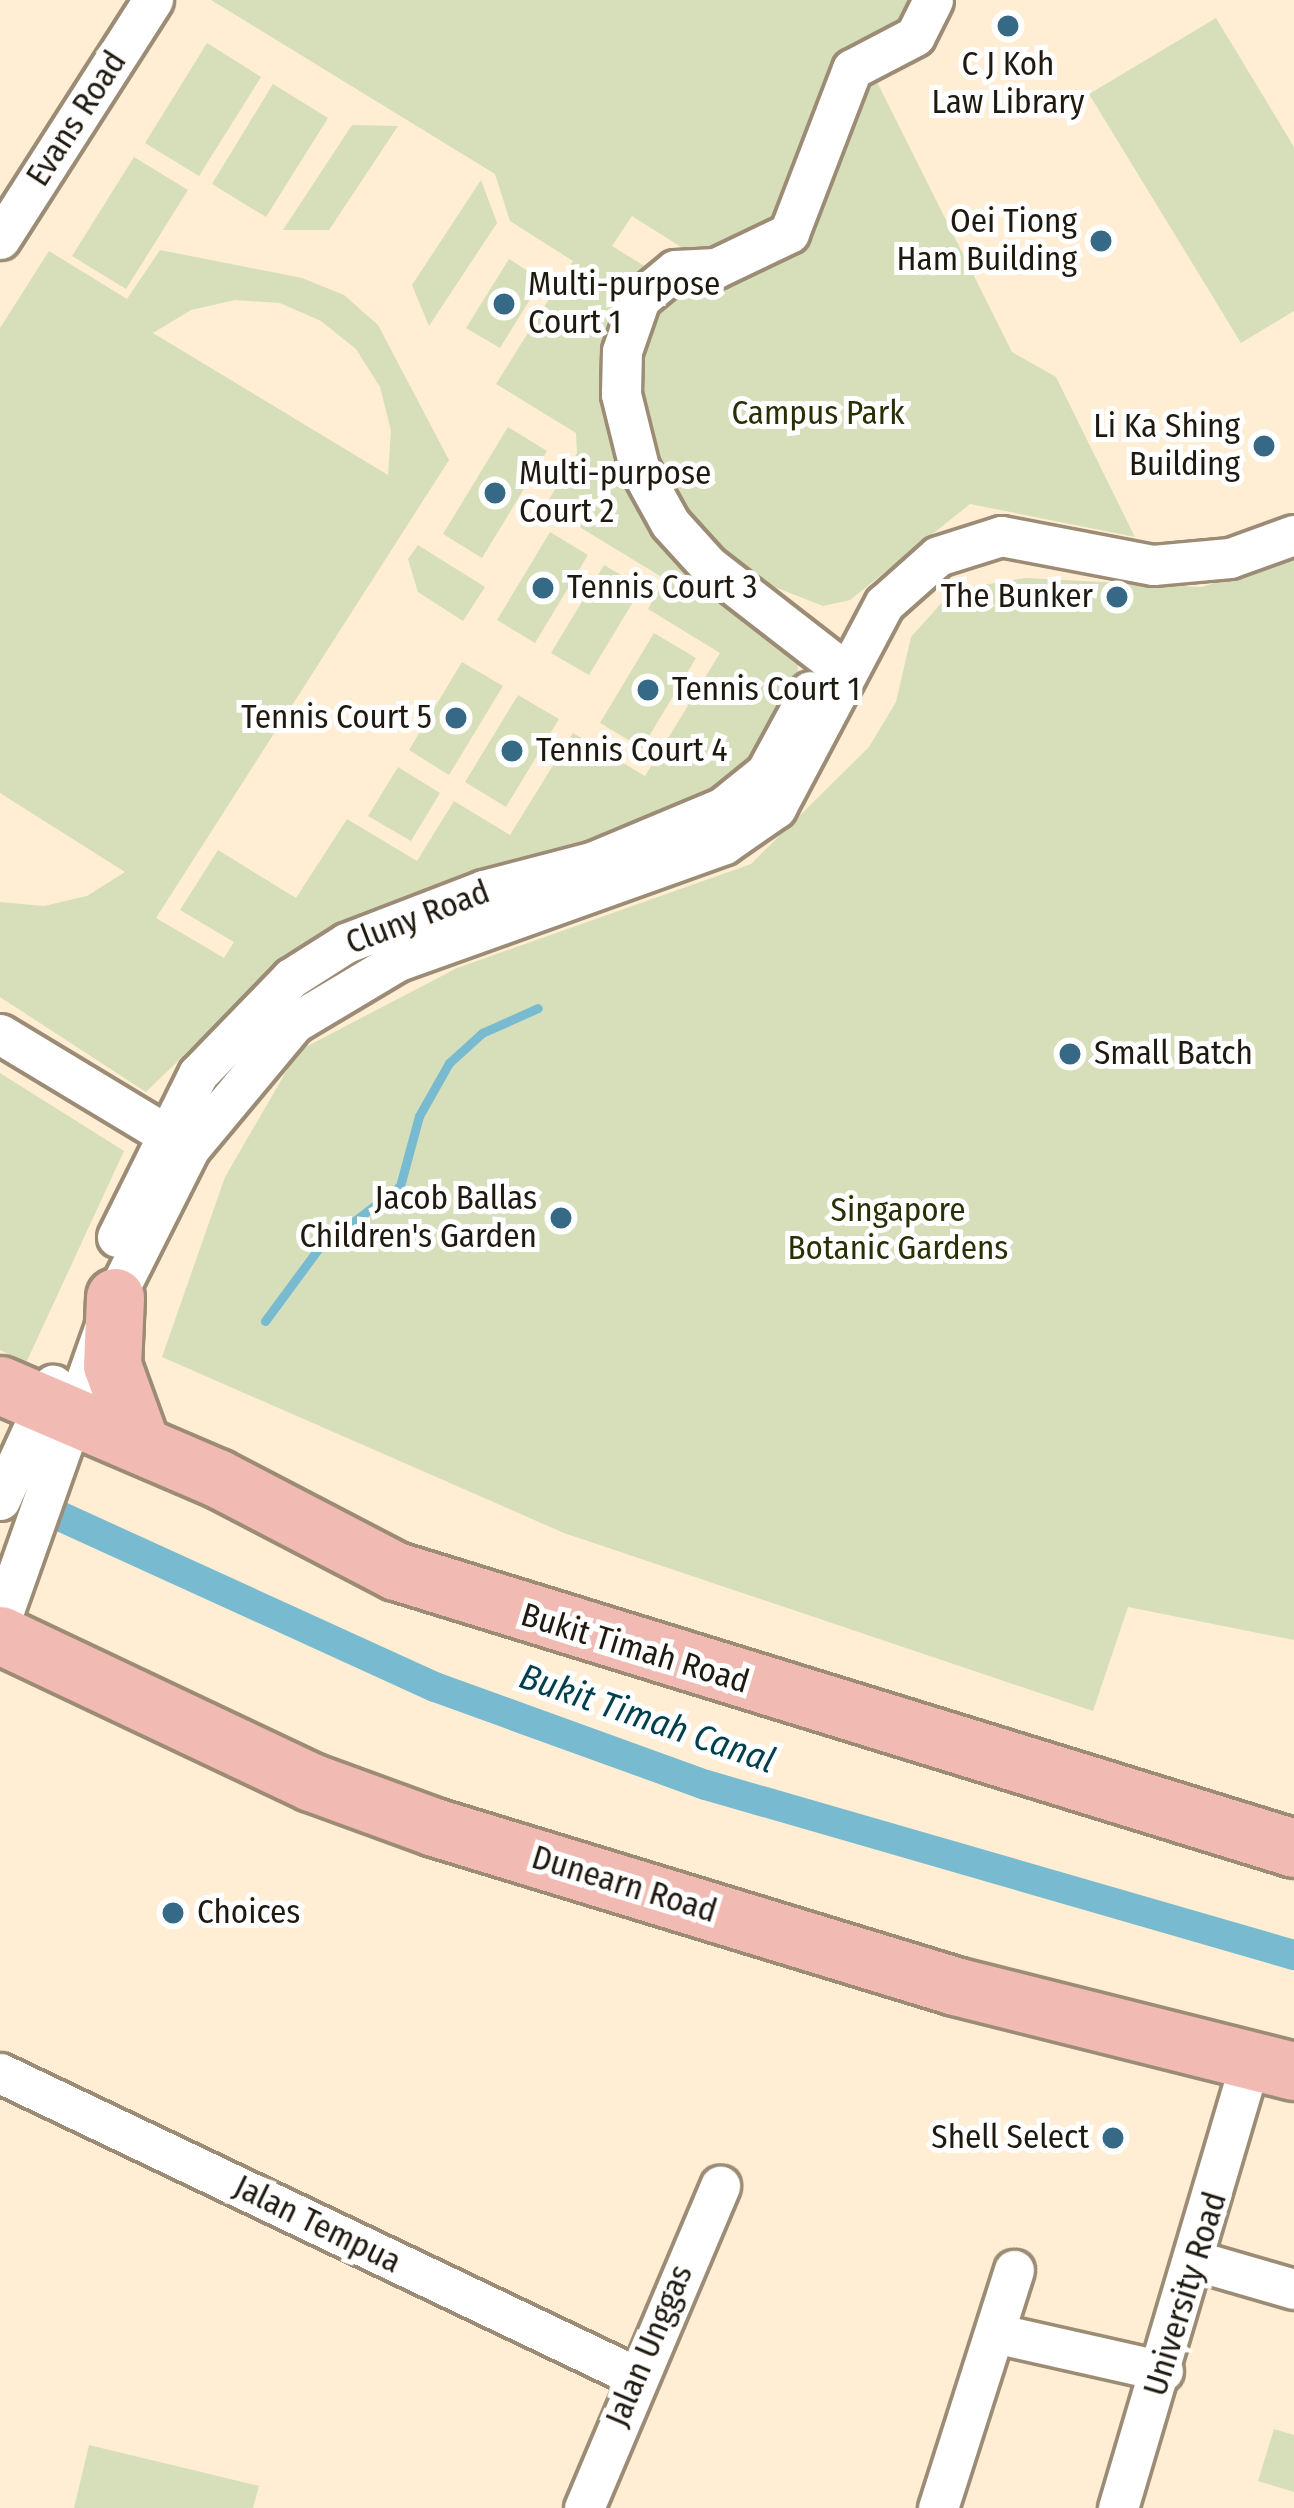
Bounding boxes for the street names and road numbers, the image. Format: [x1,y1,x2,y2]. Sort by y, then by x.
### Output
street label: Evans Road [19,44,135,194]
street label: Cluny Road [341,873,495,963]
street label: Bukit Timah Road [516,1596,754,1702]
street label: Dunearn Road [527,1838,721,1932]
street label: Jalan Tempua [227,2168,407,2282]
street label: University Road [1136,2187,1236,2401]
street label: Jalan Unggas [598,2259,702,2433]

